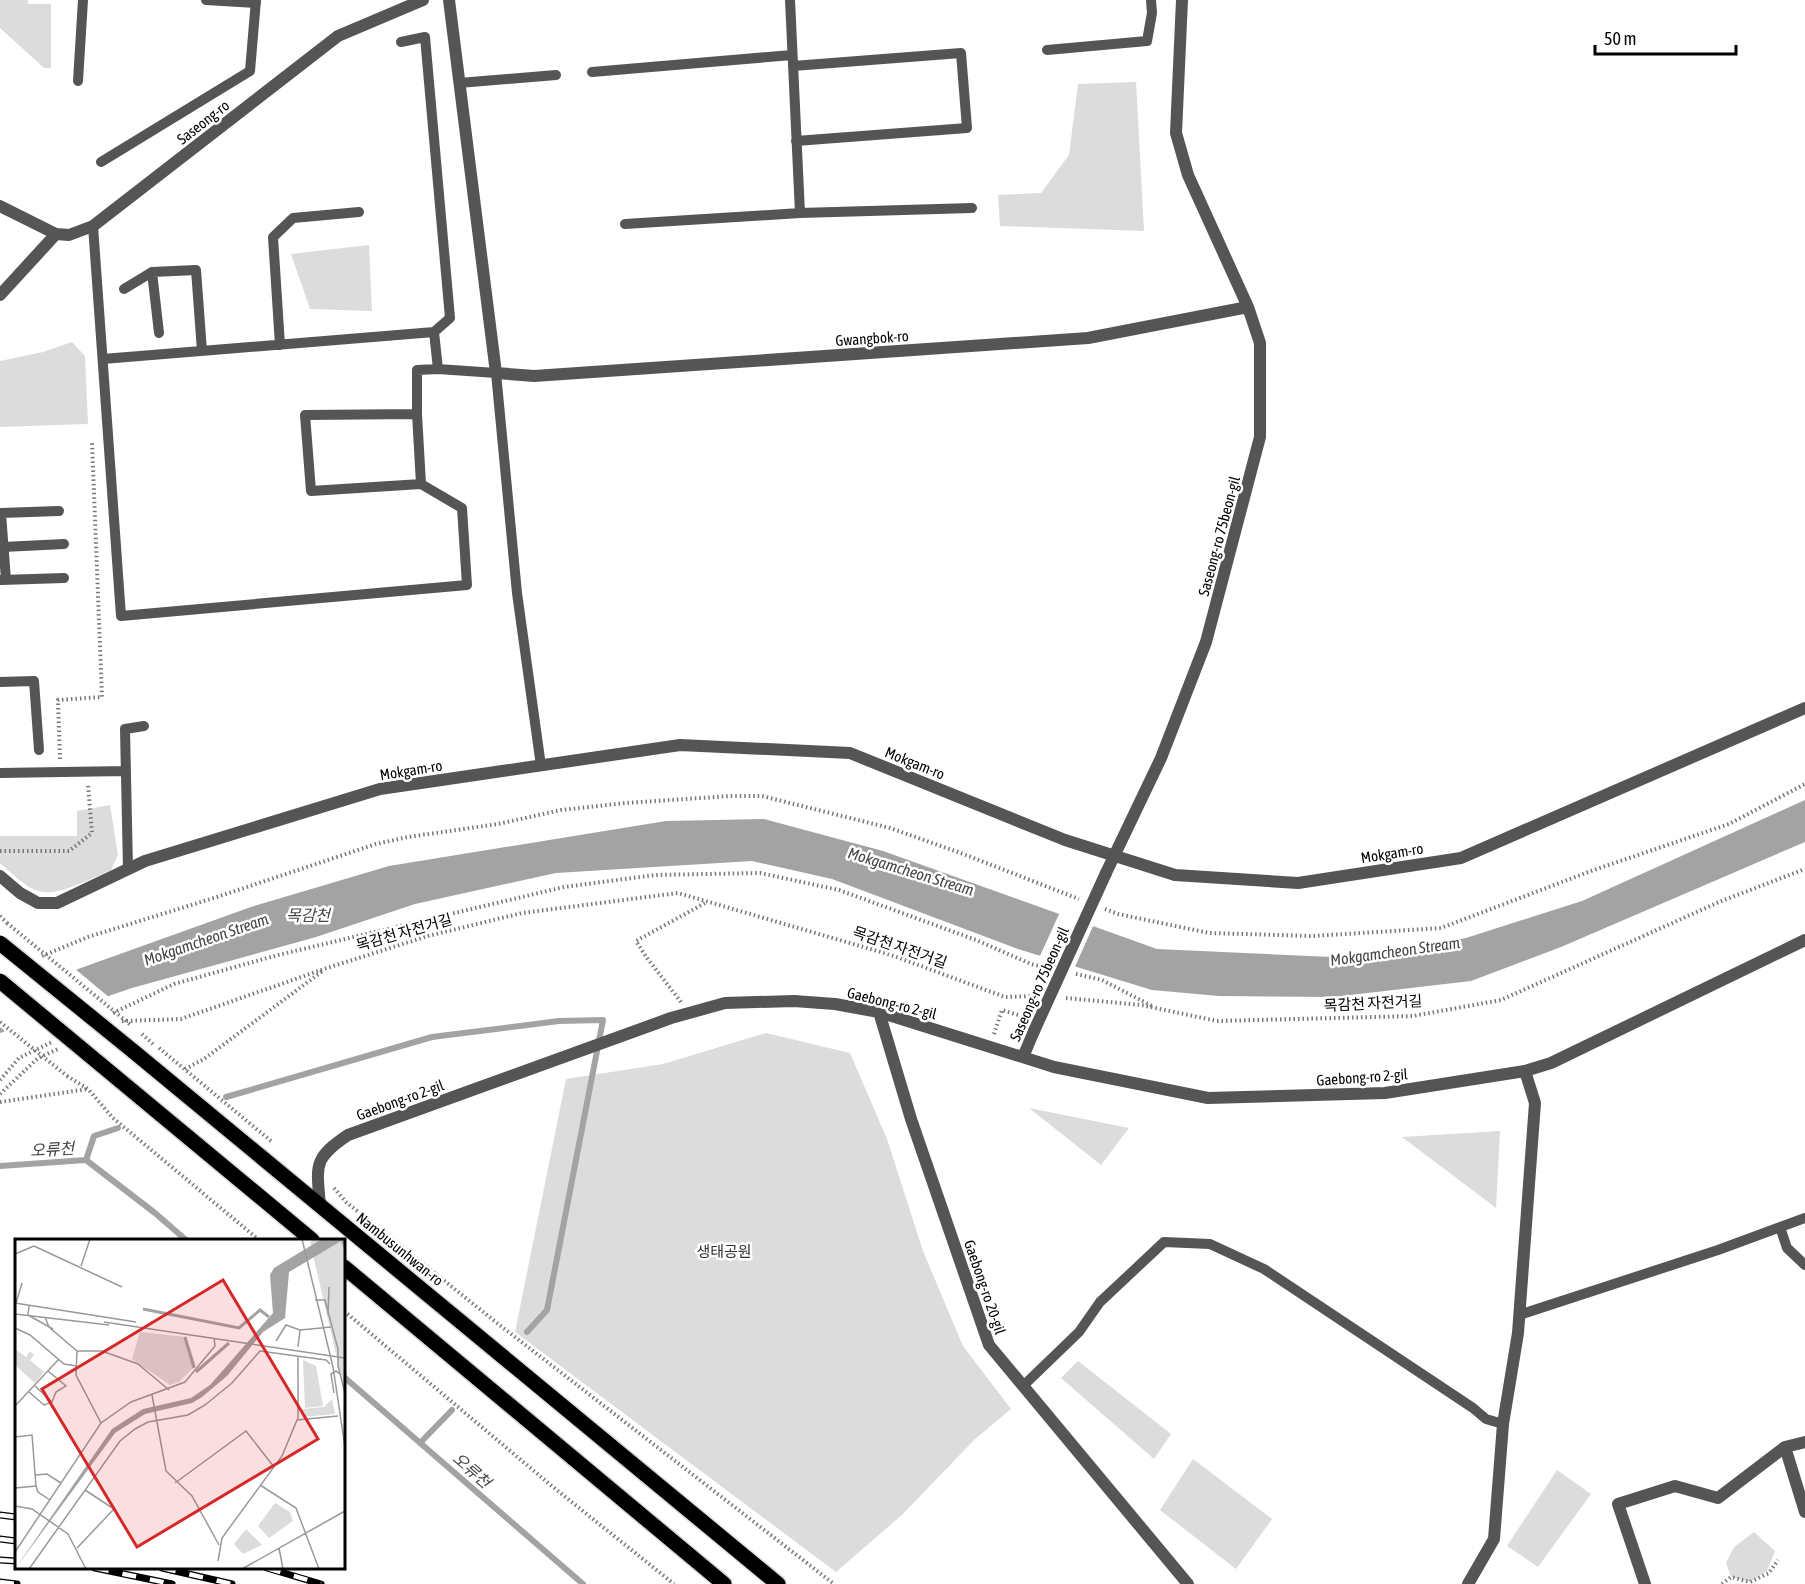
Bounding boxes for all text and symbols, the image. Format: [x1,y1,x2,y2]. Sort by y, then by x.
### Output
scale bar [1595,18,1736,56]
text: 50 m [1604,28,1636,49]
street label: Saseong-ro [174,96,232,148]
street label: Gwangbok-ro [835,327,909,349]
street label: Saseong-ro 75beon-gil [1195,474,1243,598]
street label: Mokgam-ro [883,743,947,783]
street label: Mokgam-ro [379,757,443,783]
street label: Mokgam-ro [1360,840,1424,866]
water label: Mokgamcheon Stream [846,843,977,900]
water label: 목감천 [286,906,332,924]
water label: Mokgamcheon Stream [141,909,271,970]
street label: 목감천 자전거길 [354,910,454,954]
street label: 목감천 자전거길 [851,923,949,971]
street label: Saseong-ro 75beon-gil [1006,924,1072,1044]
water label: Mokgamcheon Stream [1329,933,1462,970]
street label: Gaebong-ro 2-gil [846,984,939,1022]
street label: 목감천 자전거길 [1323,992,1423,1014]
street label: Gaebong-ro 2-gil [1316,1065,1408,1089]
street label: Gaebong-ro 2-gil [354,1076,446,1124]
water label: 오류천 [29,1139,77,1159]
street label: Nambusunhwan-ro [353,1209,447,1289]
street label: Gaebong-ro 20-gil [961,1238,1009,1336]
inset map [15,1239,345,1569]
park label: 생태공원 [696,1243,752,1260]
water label: 오류천 [449,1449,496,1493]

